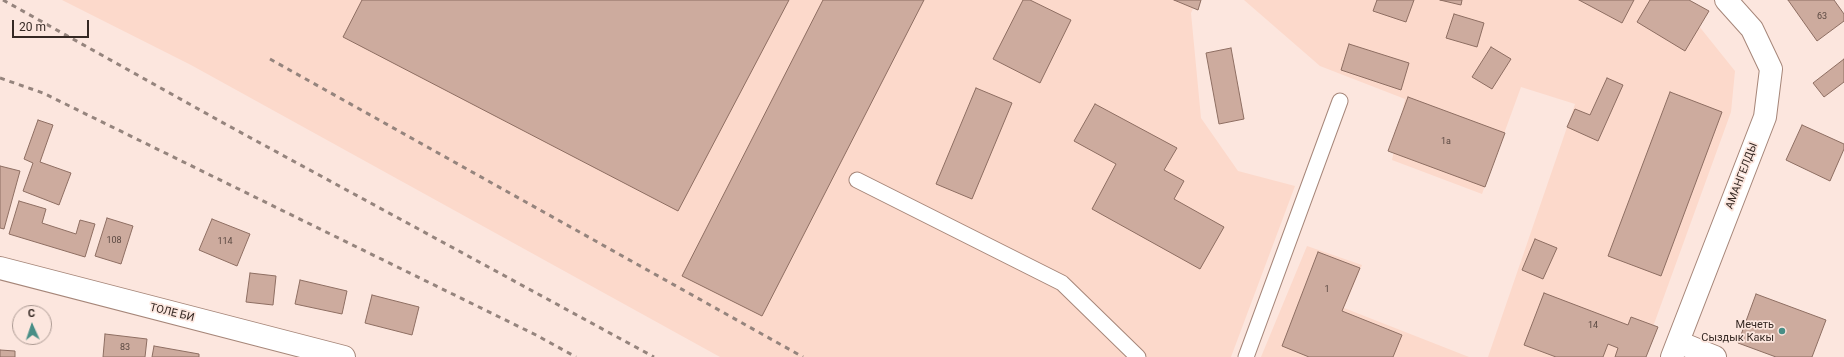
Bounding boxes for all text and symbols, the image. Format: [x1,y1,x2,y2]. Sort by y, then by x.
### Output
scale bar [14,12,91,38]
house number: 63 [1817,12,1827,22]
text: 20 m [19,20,46,34]
house number: 1а [1441,137,1451,147]
street label: АМАНГЕЛДЫ [1723,141,1761,211]
house number: 108 [106,236,122,246]
house number: 114 [217,237,233,247]
house number: 1 [1324,285,1330,295]
street label: ТОЛЕ БИ [148,301,196,325]
north arrow [12,305,52,345]
text: С [27,307,35,320]
place label: Мечеть Сыздык Какы [1701,318,1774,344]
house number: 14 [1588,321,1598,331]
marker: Мечеть Сыздык Какы [1777,326,1787,336]
house number: 83 [120,343,130,353]

